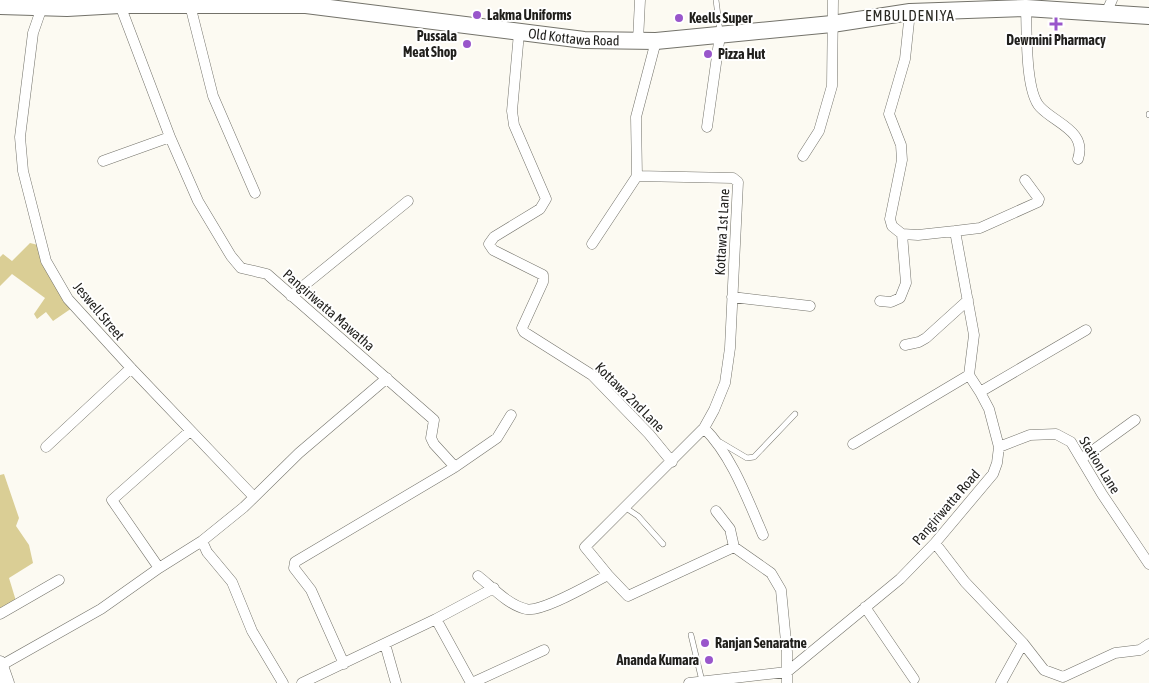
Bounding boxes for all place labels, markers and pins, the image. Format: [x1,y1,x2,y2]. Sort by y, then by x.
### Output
place label: Lakma Uniforms [487,7,572,23]
marker: Lakma Uniforms [471,9,483,21]
place label: Keells Super [689,10,753,26]
marker: Keells Super [673,12,685,24]
marker: Dewmini Pharmacy [1050,18,1062,30]
place label: Pussala Meat Shop [403,28,457,60]
place label: Dewmini Pharmacy [1006,32,1106,48]
marker: Pussala Meat Shop [461,38,473,50]
place label: Pizza Hut [718,46,765,62]
marker: Pizza Hut [702,48,714,60]
place label: Ranjan Senaratne [715,635,807,651]
marker: Ranjan Senaratne [699,637,711,649]
place label: Ananda Kumara [616,652,699,668]
marker: Ananda Kumara [703,654,715,666]

